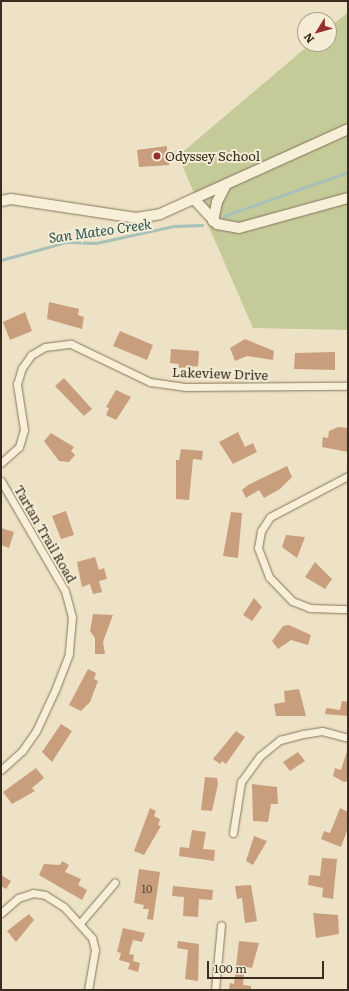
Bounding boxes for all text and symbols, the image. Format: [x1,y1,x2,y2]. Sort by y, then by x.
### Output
north arrow [297,12,337,52]
text: N [299,30,317,47]
place label: Odyssey School [165,148,260,164]
marker: Odyssey School [152,151,162,161]
water label: San Mateo Creek [47,214,153,246]
street label: Lakeview Drive [172,365,268,383]
street label: Tartan Trail Road [11,482,79,586]
house number: 10 [142,881,152,895]
scale bar [209,953,326,979]
text: 100 m [214,959,247,977]

